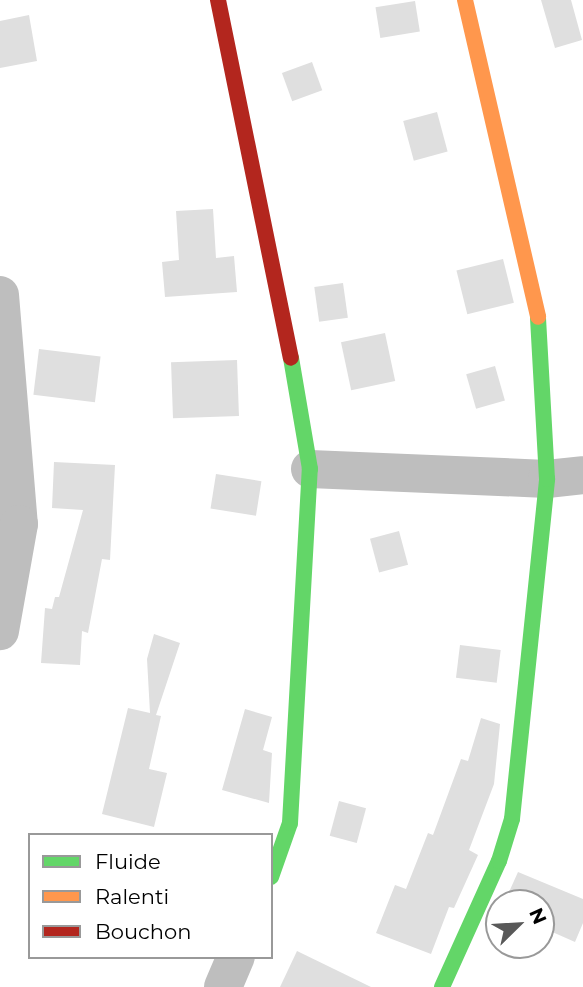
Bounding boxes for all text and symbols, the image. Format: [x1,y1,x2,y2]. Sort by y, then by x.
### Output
legend [28,833,273,959]
text: Fluide [95,849,161,874]
text: Ralenti [95,884,169,909]
north arrow [485,889,555,959]
text: N [524,904,551,928]
text: Bouchon [95,919,191,944]

